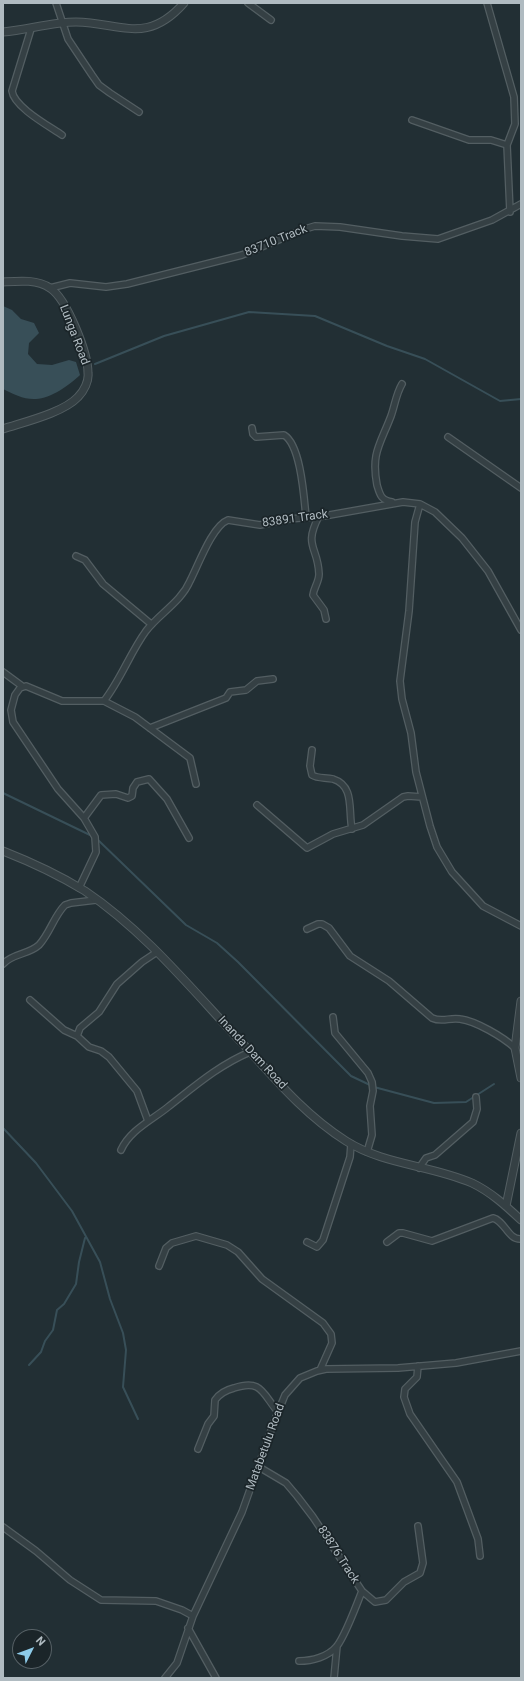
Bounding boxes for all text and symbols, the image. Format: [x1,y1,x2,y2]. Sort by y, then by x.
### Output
street label: 83710 Track [243,222,309,260]
street label: Lunga Road [56,303,92,367]
street label: 83891 Track [261,507,329,531]
street label: Inanda Dam Road [214,1013,290,1093]
street label: Matabetulu Road [244,1402,288,1492]
street label: 83876 Track [314,1523,362,1587]
north arrow [12,1629,52,1669]
text: N [33,1634,48,1649]

